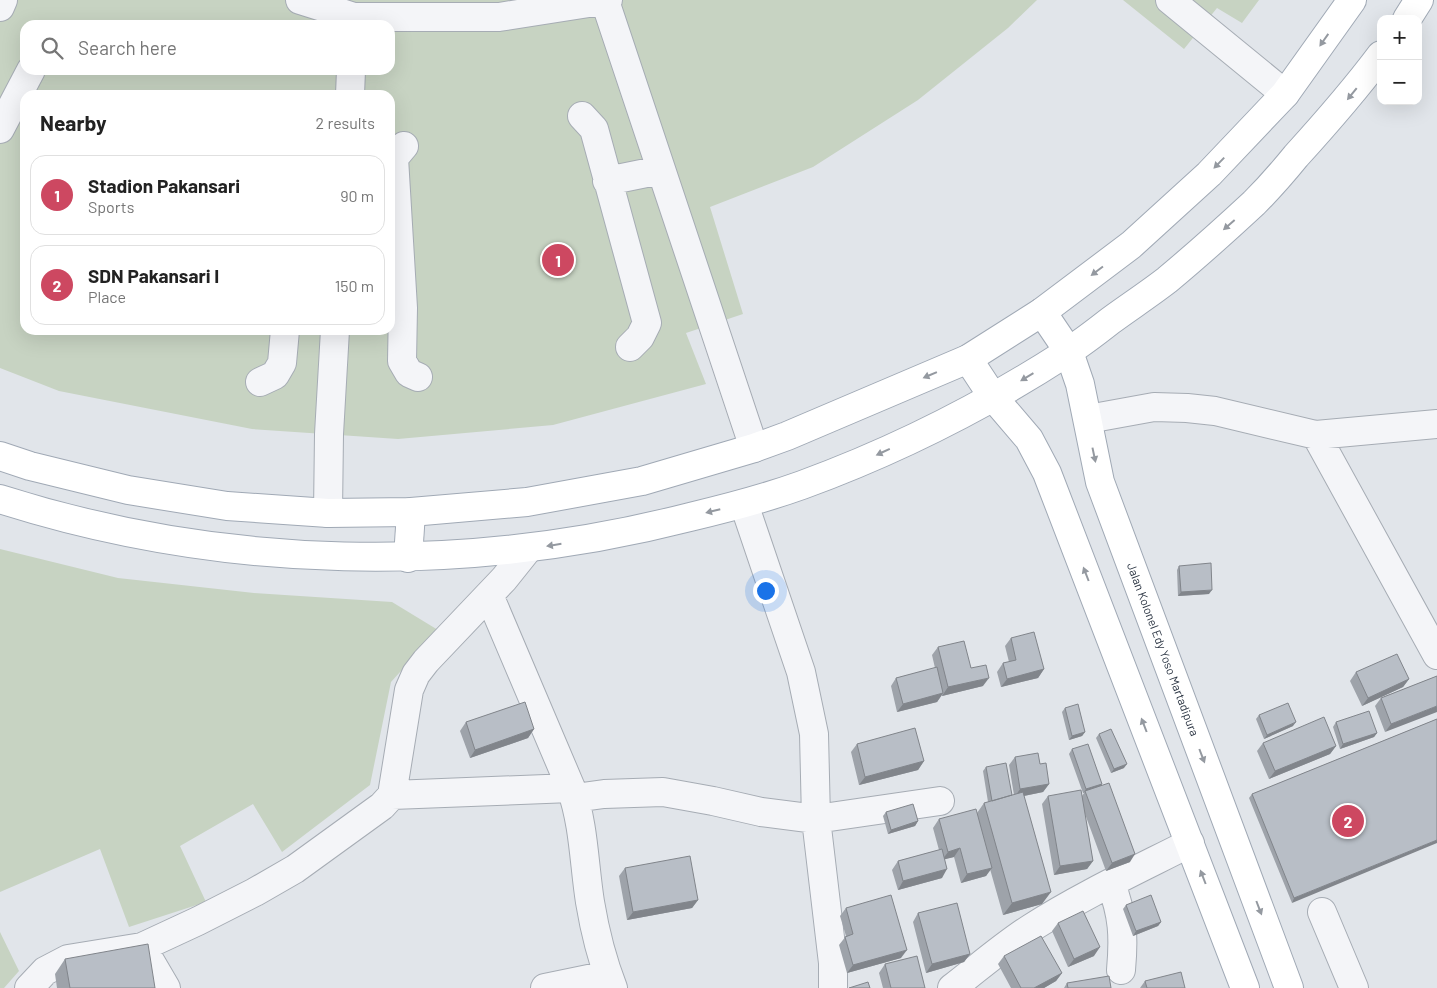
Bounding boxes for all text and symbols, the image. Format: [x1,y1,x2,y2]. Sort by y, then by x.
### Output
map controls [1377,15,1422,105]
button: + [1377,15,1422,60]
search box [20,20,395,75]
one-way arrow [1318,33,1329,46]
icon: search [38,34,66,62]
text: Search here [78,36,177,59]
button: − [1377,60,1422,105]
one-way arrow [1346,87,1357,100]
text: Nearby [40,110,106,135]
text: 2 results [316,113,375,132]
one-way arrow [1213,157,1225,169]
text: Stadion Pakansari [88,174,240,197]
text: 1 [54,186,60,205]
text: 90 m [340,186,374,205]
text: Sports [88,197,134,216]
one-way arrow [1223,219,1235,231]
pin: 1 [542,241,574,279]
text: SDN Pakansari I [88,264,219,287]
one-way arrow [1090,266,1104,276]
text: 2 [53,276,61,295]
text: 150 m [335,276,374,295]
text: Place [88,287,126,306]
one-way arrow [923,371,937,379]
one-way arrow [1020,372,1033,381]
one-way arrow [1090,447,1098,462]
one-way arrow [876,448,890,456]
one-way arrow [706,508,721,516]
one-way arrow [546,541,562,549]
street label: Jalan Kolonel Edy Yoso Martadipura [1125,561,1202,738]
one-way arrow [1081,567,1089,581]
your location [753,578,779,604]
one-way arrow [1140,717,1148,732]
one-way arrow [1199,748,1206,763]
pin: 2 [1332,802,1364,840]
one-way arrow [1199,869,1207,884]
one-way arrow [1255,901,1263,916]

